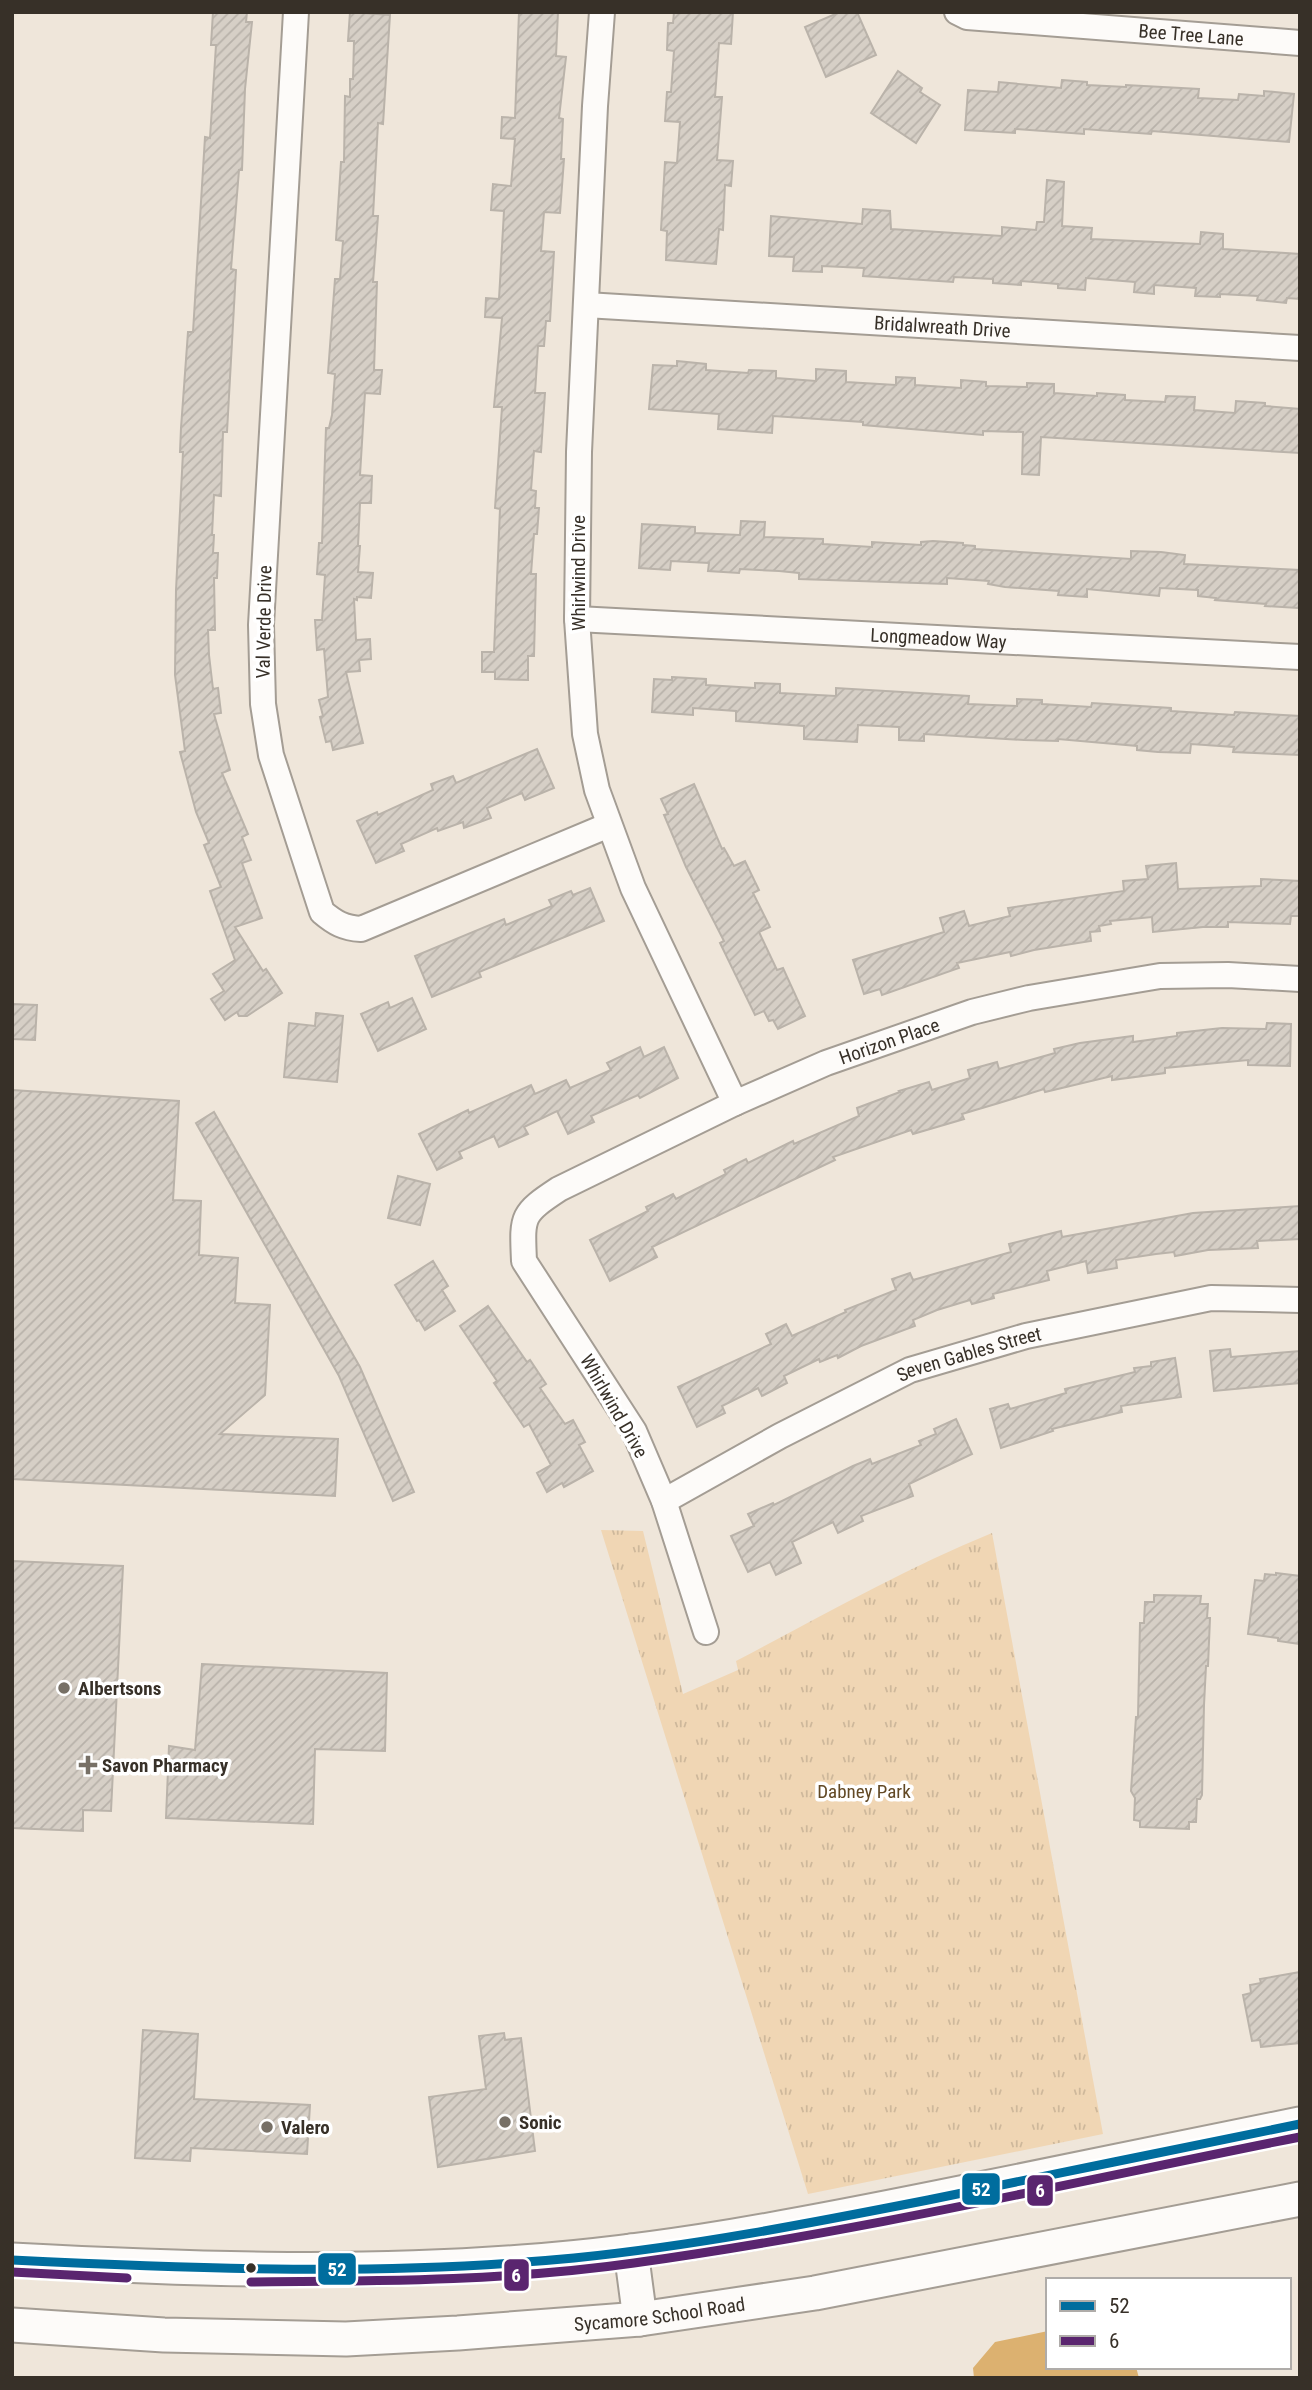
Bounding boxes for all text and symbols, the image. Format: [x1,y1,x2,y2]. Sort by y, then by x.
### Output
street label: Bee Tree Lane [1138,19,1245,50]
street label: Bridalwreath Drive [873,311,1011,342]
street label: Whirlwind Drive [567,515,590,631]
street label: Val Verde Drive [252,565,276,679]
street label: Longmeadow Way [870,623,1007,653]
street label: Horizon Place [836,1013,942,1069]
street label: Seven Gables Street [893,1322,1043,1386]
street label: Whirlwind Drive [575,1350,653,1462]
place label: Albertsons [78,1677,161,1700]
marker: Albertsons [56,1680,72,1696]
place label: Savon Pharmacy [102,1754,229,1777]
marker: Savon Pharmacy [80,1757,96,1773]
park label: Dabney Park [817,1780,911,1803]
place label: Sonic [519,2111,562,2134]
marker: Sonic [497,2114,513,2130]
place label: Valero [281,2116,330,2139]
marker: Valero [259,2119,275,2135]
line badge: 52 [961,2172,1001,2206]
line badge: 6 [1026,2174,1054,2207]
text: 52 [971,2178,991,2201]
text: 6 [1035,2179,1045,2202]
line badge: 52 [317,2252,357,2286]
text: 52 [327,2258,347,2281]
line badge: 6 [503,2258,530,2292]
unlabelled marker [244,2261,258,2275]
text: 6 [511,2264,521,2287]
legend [1046,2278,1291,2369]
street label: Sycamore School Road [573,2292,747,2336]
text: 52 [1109,2294,1130,2318]
text: 6 [1109,2329,1119,2353]

